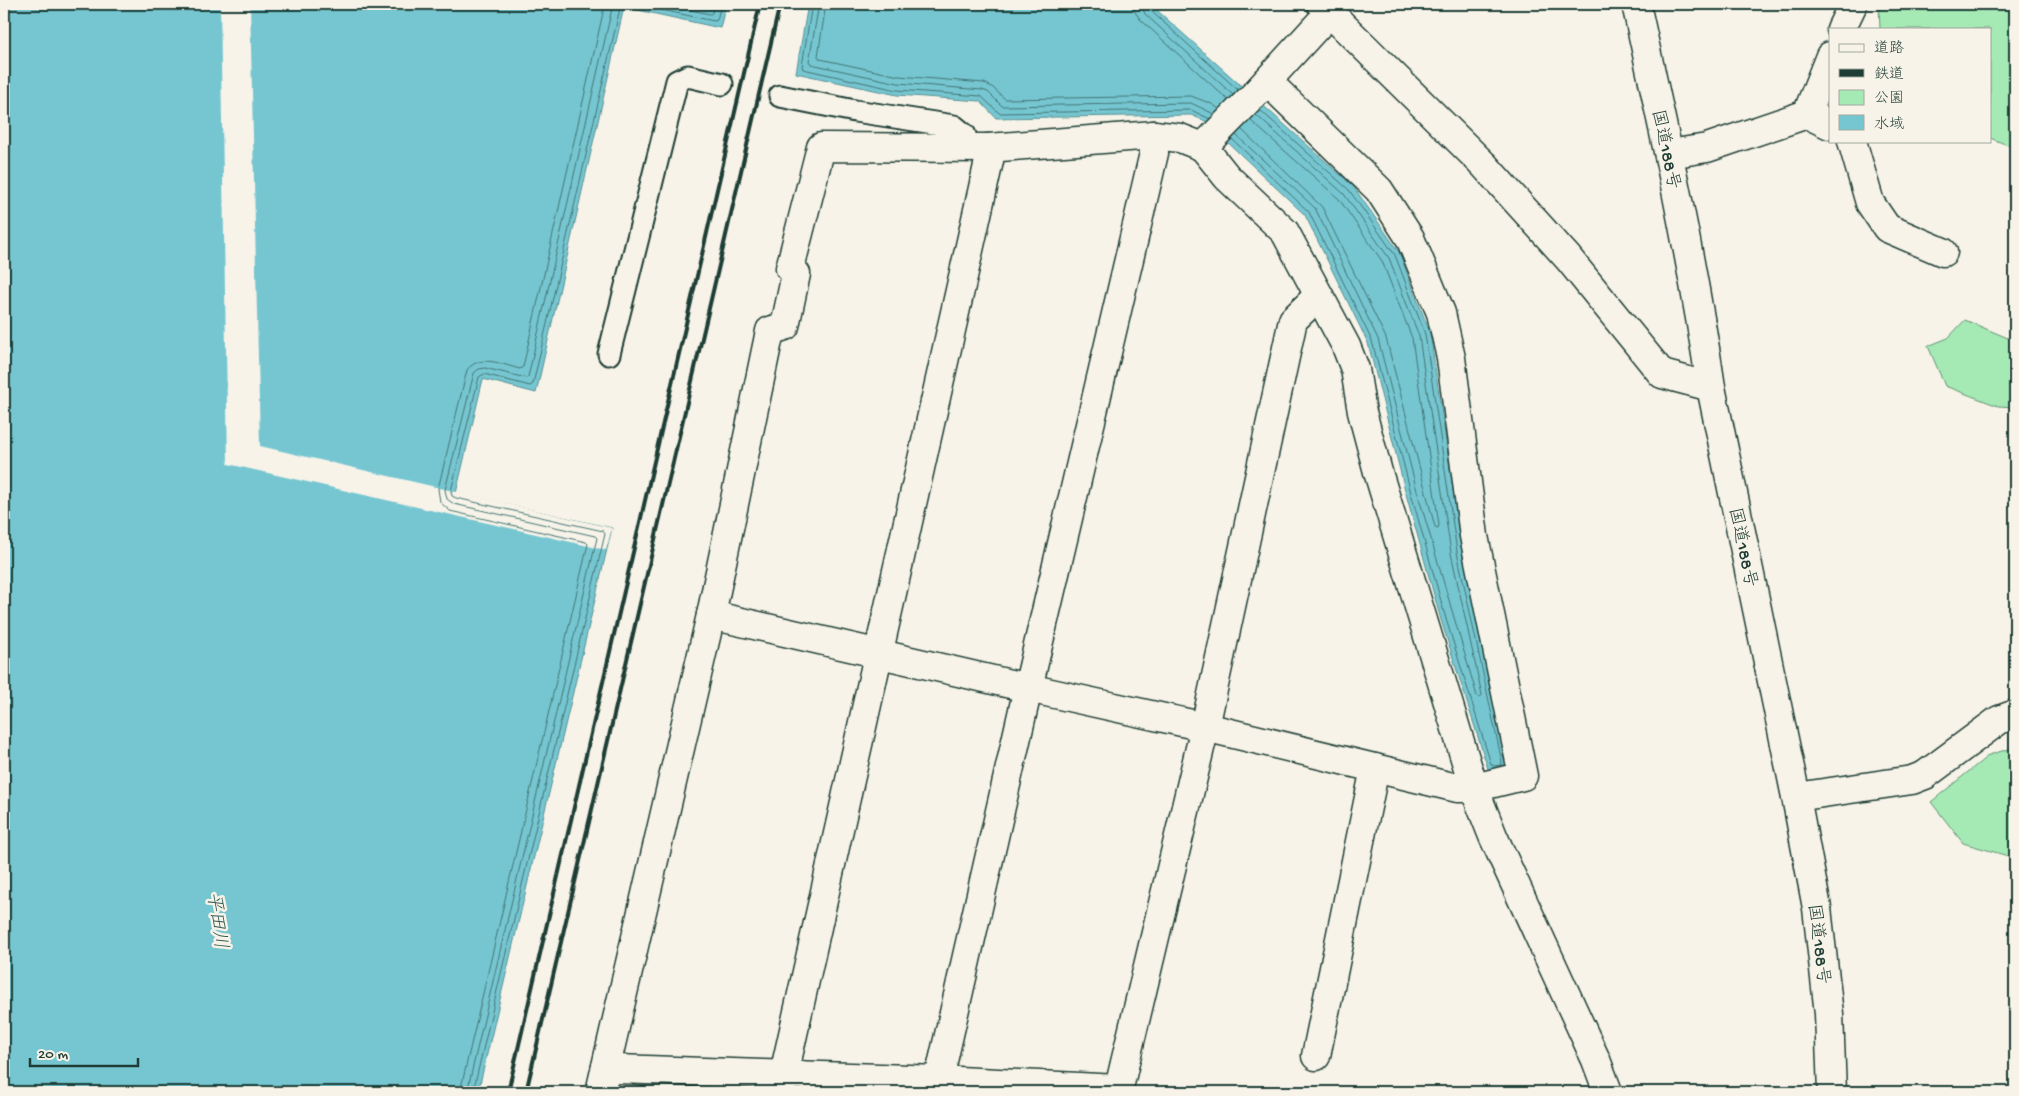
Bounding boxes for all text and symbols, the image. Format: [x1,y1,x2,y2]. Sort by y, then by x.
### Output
legend [1829,28,1992,142]
text: 道路 [1874,40,1904,58]
text: 鉄道 [1874,66,1904,84]
text: 公園 [1874,90,1904,108]
street label: 国道188号 [1646,108,1684,191]
text: 水域 [1874,115,1904,134]
street label: 国道188号 [1723,506,1761,589]
water label: 平田川 [200,891,231,950]
street label: 国道188号 [1802,903,1834,986]
scale bar [30,1036,138,1068]
text: 20 m [38,1046,68,1064]

